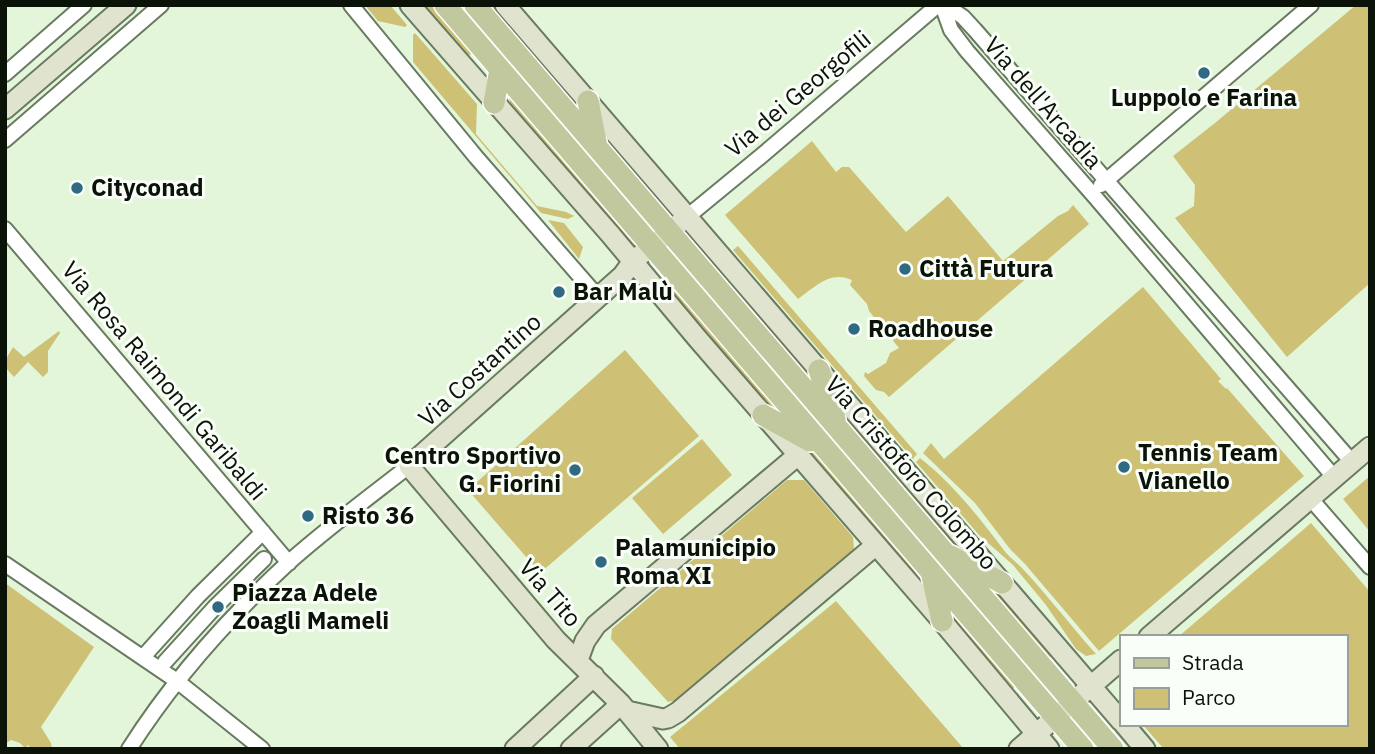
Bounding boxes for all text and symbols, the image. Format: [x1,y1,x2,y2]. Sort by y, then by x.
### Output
street label: Via dei Georgofili [718,23,877,164]
street label: Via dell'Arcadia [977,29,1110,175]
marker: Luppolo e Farina [1196,65,1212,81]
place label: Luppolo e Farina [1111,81,1297,113]
place label: Cityconad [91,171,204,203]
marker: Cityconad [69,180,85,196]
place label: Città Futura [919,252,1053,284]
street label: Via Rosa Raimondi Garibaldi [55,254,274,507]
marker: Città Futura [897,261,913,277]
place label: Bar Malù [573,275,673,307]
marker: Bar Malù [551,284,567,300]
street label: Via Costantino [411,305,548,433]
place label: Roadhouse [868,312,993,344]
marker: Roadhouse [846,321,862,337]
street label: Via Cristoforo Colombo [818,368,1005,576]
place label: Tennis Team Vianello [1138,436,1278,496]
place label: Centro Sportivo G. Fiorini [384,439,561,499]
marker: Tennis Team Vianello [1116,459,1132,475]
marker: Centro Sportivo G. Fiorini [567,462,583,478]
place label: Risto 36 [322,499,414,531]
marker: Risto 36 [300,508,316,524]
place label: Palamunicipio Roma XI [615,531,776,591]
street label: Via Tito [512,551,589,633]
marker: Palamunicipio Roma XI [593,554,609,570]
place label: Piazza Adele Zoagli Mameli [232,576,389,636]
marker: Piazza Adele Zoagli Mameli [210,599,226,615]
legend [1120,635,1347,726]
text: Strada [1182,648,1244,676]
text: Parco [1182,683,1236,711]

